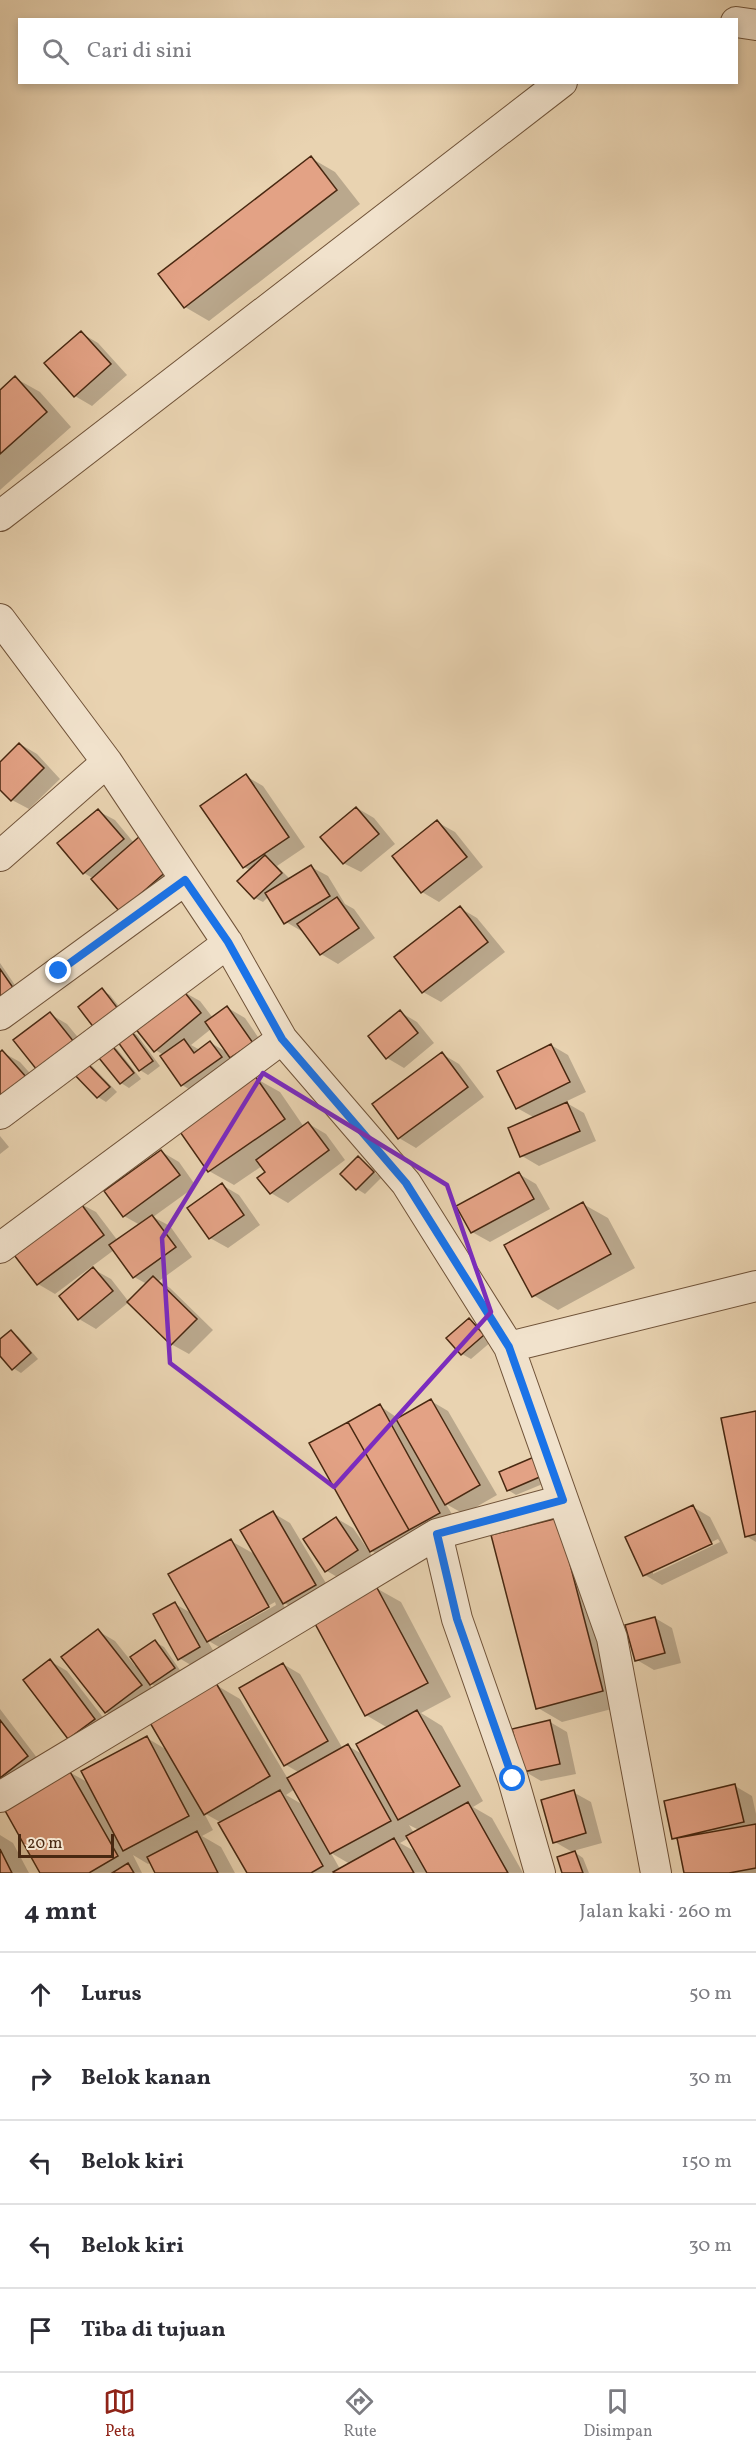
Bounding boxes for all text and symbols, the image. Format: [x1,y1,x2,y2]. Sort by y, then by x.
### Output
search box [18,18,738,84]
icon: search [39,35,72,68]
text: Cari di sini [87,36,192,67]
route end [45,957,71,983]
route start [499,1765,525,1791]
scale bar [18,1831,114,1858]
text: 20 m [27,1833,62,1855]
text: 4 mnt [24,1894,97,1930]
text: Jalan kaki · 260 m [579,1898,732,1926]
icon: ahead [24,1978,57,2011]
text: Lurus [81,1979,142,2010]
text: 50 m [689,1980,732,2008]
icon: right [24,2062,57,2095]
text: Belok kanan [81,2063,211,2094]
text: 30 m [688,2064,732,2092]
icon: left [24,2146,57,2179]
text: Belok kiri [81,2147,184,2178]
text: 150 m [681,2148,732,2176]
icon: left [24,2230,57,2263]
text: Belok kiri [81,2231,184,2262]
text: 30 m [688,2232,732,2260]
icon: arrive [24,2314,57,2347]
text: Tiba di tujuan [81,2315,226,2346]
tab: Peta [103,2385,136,2443]
tab: Rute [343,2385,376,2443]
tab: Disimpan [583,2385,652,2443]

